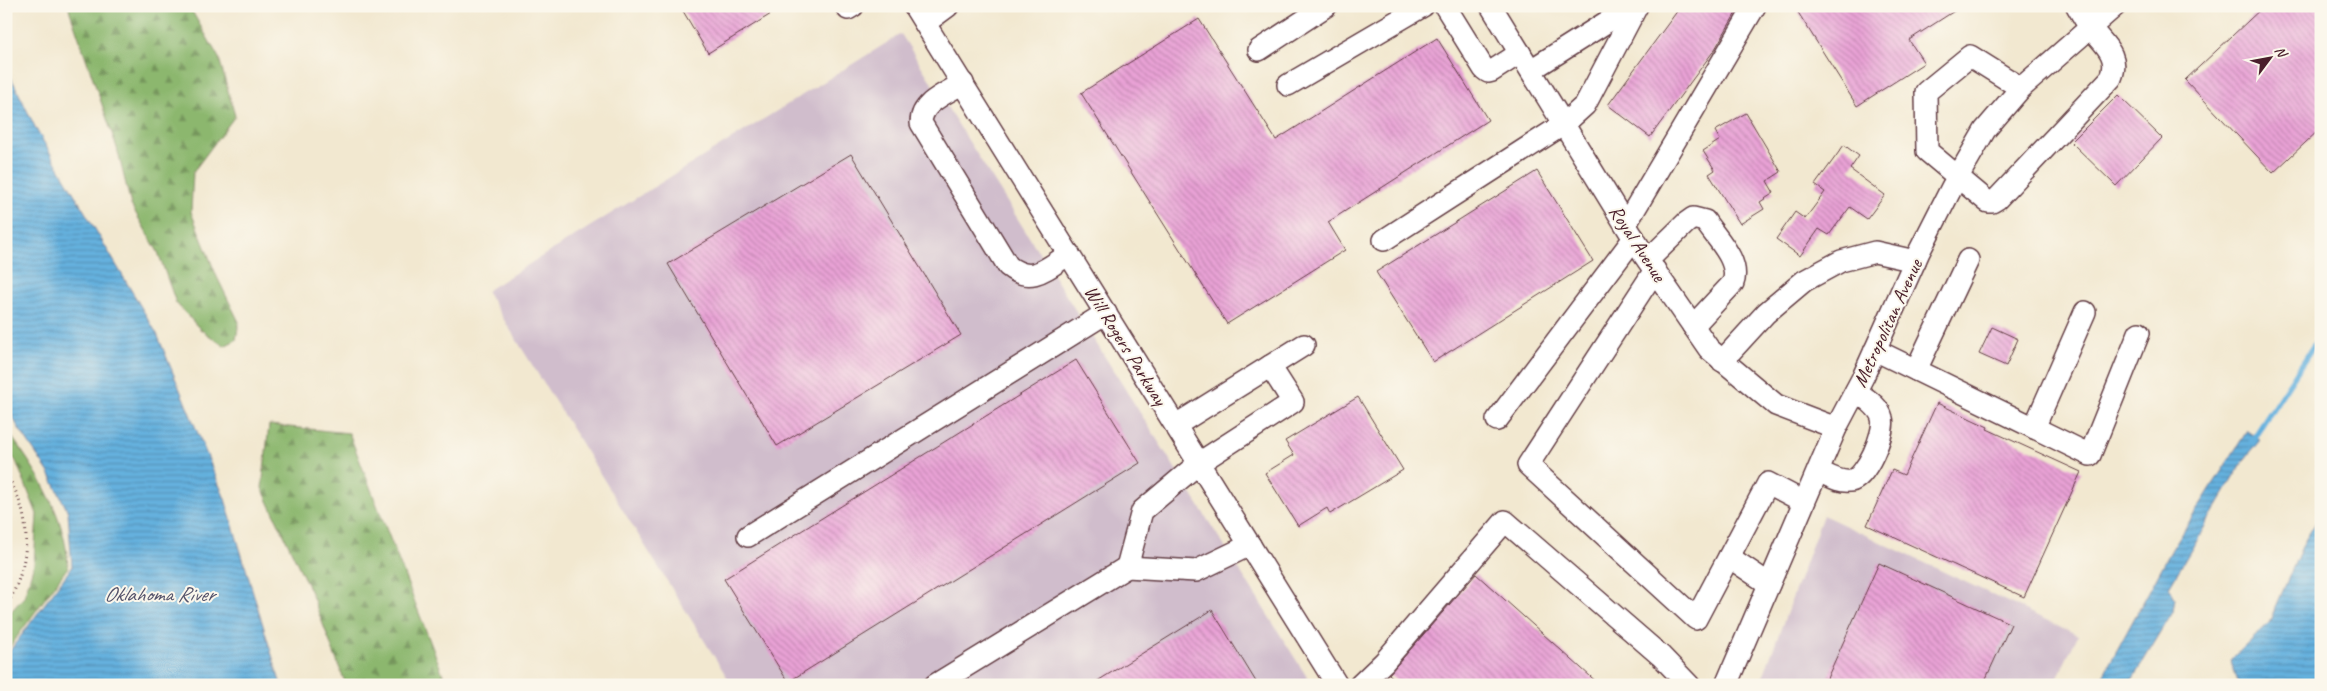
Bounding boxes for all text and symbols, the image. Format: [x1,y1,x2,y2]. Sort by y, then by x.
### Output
north arrow [2244,32,2294,82]
text: N [2271,43,2291,62]
street label: Royal Avenue [1604,200,1672,288]
street label: Metropolitan Avenue [1847,254,1929,391]
street label: Will Rogers Parkway [1079,281,1174,412]
water label: Oklahoma River [104,581,217,607]

